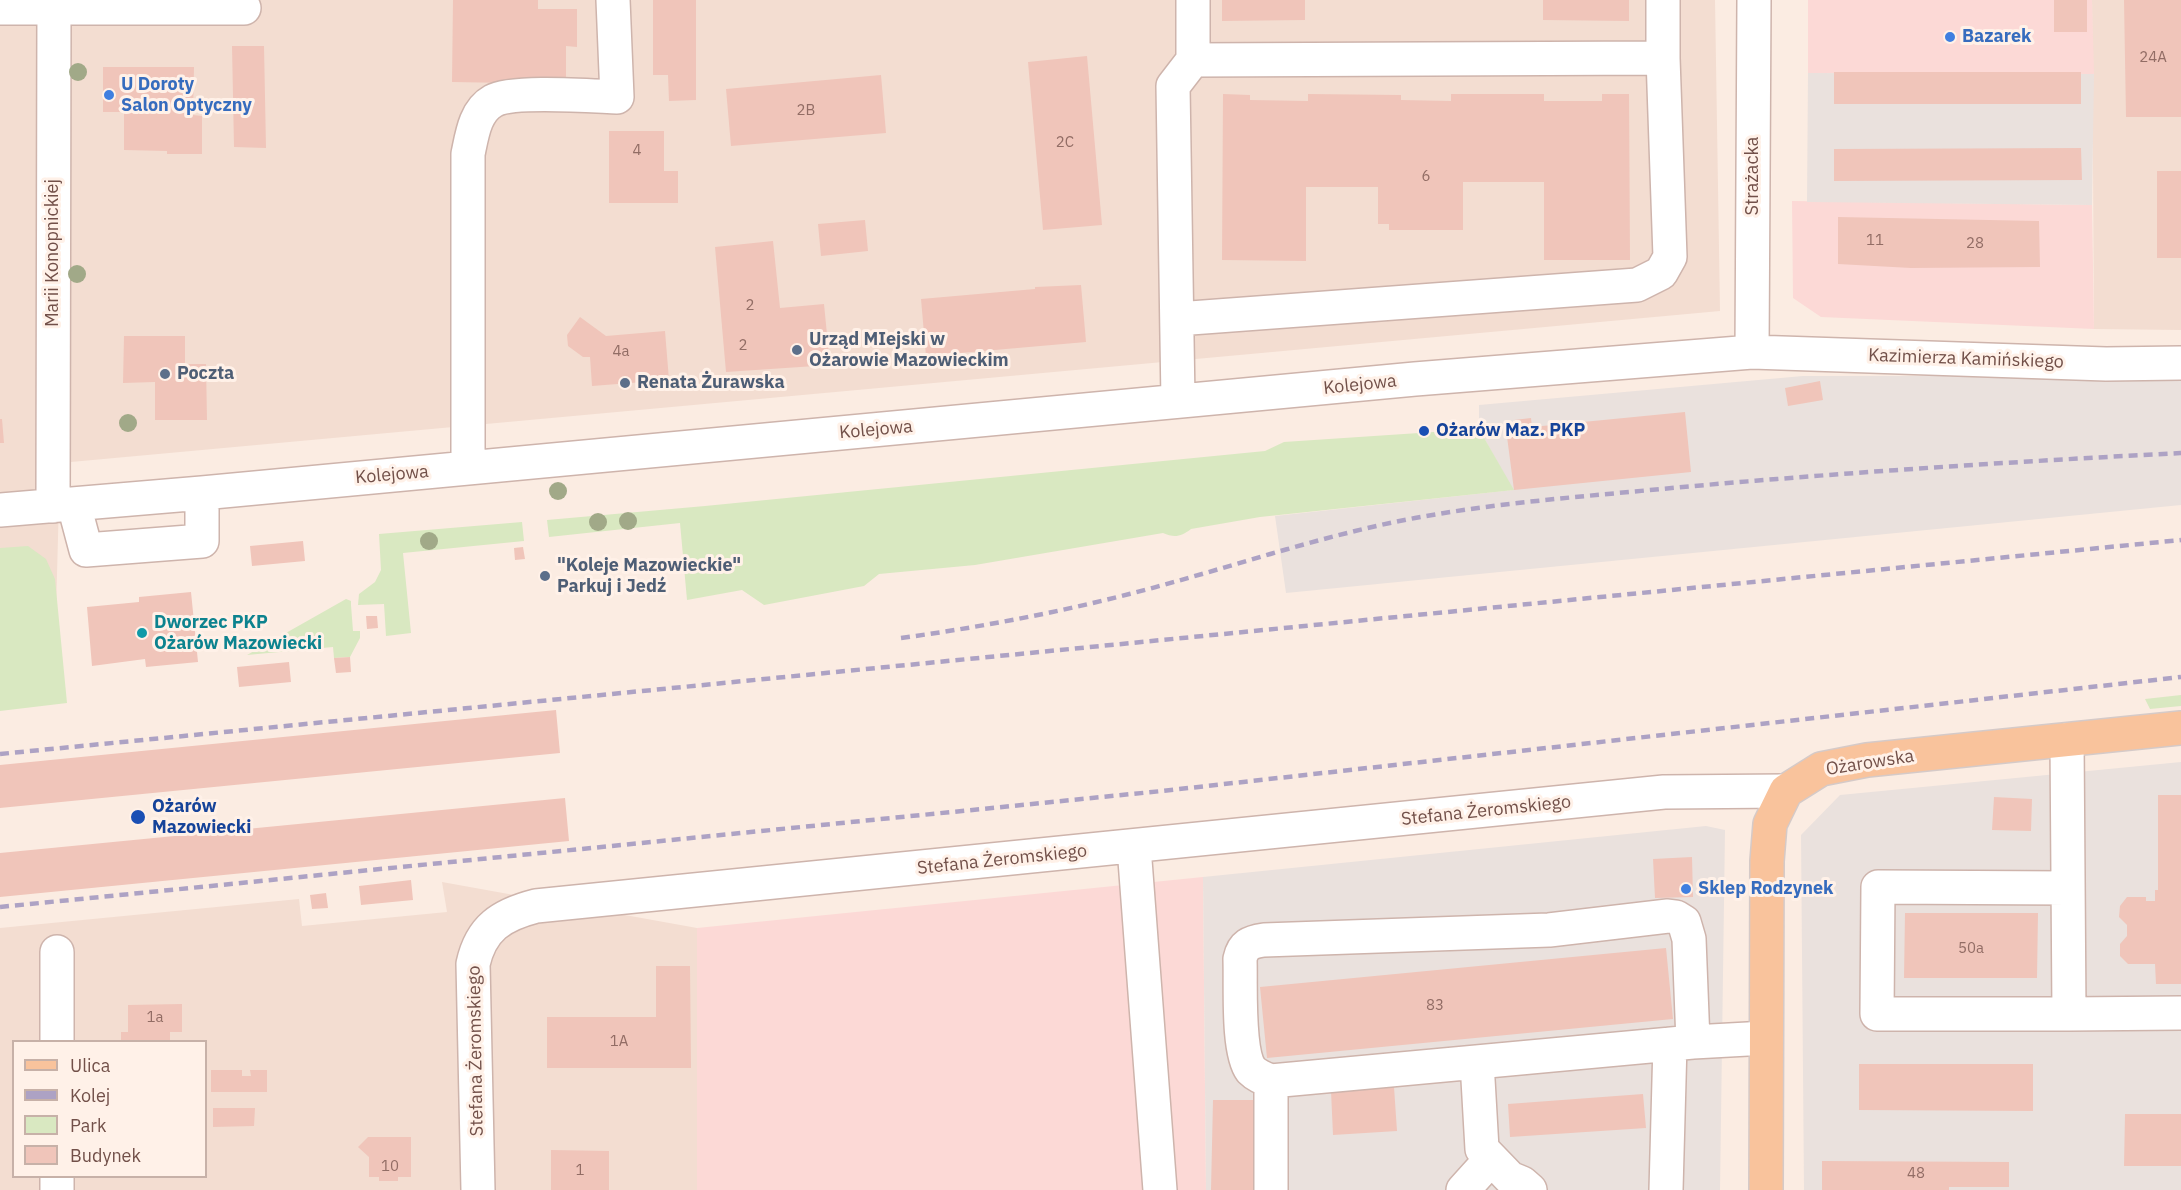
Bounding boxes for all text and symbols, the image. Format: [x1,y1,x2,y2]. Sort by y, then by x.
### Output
place label: Bazarek [1962,26,2031,48]
marker: Bazarek [1943,30,1957,44]
house number: 24A [2139,49,2167,67]
place label: U Doroty Salon Optyczny [121,74,252,116]
marker: U Doroty Salon Optyczny [102,88,116,102]
house number: 2B [797,102,815,120]
house number: 2C [1056,134,1074,152]
street label: Strażacka [1742,137,1764,215]
house number: 4 [633,142,641,160]
house number: 6 [1422,168,1430,186]
street label: Marii Konopnickiej [42,179,64,327]
house number: 11 [1866,232,1884,250]
house number: 28 [1966,235,1984,253]
house number: 2 [746,297,754,315]
place label: Urząd MIejski w Ożarowie Mazowieckim [809,329,1009,372]
house number: 2 [739,337,747,355]
house number: 4a [612,343,630,361]
marker: Urząd MIejski w Ożarowie Mazowieckim [790,343,804,357]
street label: Kazimierza Kamińskiego [1868,345,2064,373]
place label: Poczta [177,363,234,385]
marker: Poczta [158,367,172,381]
street label: Kolejowa [1322,370,1398,400]
place label: Renata Żurawska [637,372,785,394]
marker: Renata Żurawska [618,376,632,390]
street label: Kolejowa [838,416,914,444]
place label: Ożarów Maz. PKP [1436,420,1585,442]
marker: Ożarów Maz. PKP [1417,424,1431,438]
street label: Kolejowa [354,461,430,489]
place label: "Koleje Mazowieckie" Parkuj i Jedź [557,555,741,598]
marker: "Koleje Mazowieckie" Parkuj i Jedź [538,569,552,583]
place label: Dworzec PKP Ożarów Mazowiecki [154,612,322,654]
marker: Dworzec PKP Ożarów Mazowiecki [135,626,149,640]
street label: Ożarowska [1824,745,1916,781]
street label: Stefana Żeromskiego [1400,791,1572,831]
place label: Ożarów Mazowiecki [152,796,251,838]
marker: Ożarów Mazowiecki [129,808,147,826]
street label: Stefana Żeromskiego [916,840,1088,880]
place label: Sklep Rodzynek [1698,878,1834,900]
marker: Sklep Rodzynek [1679,882,1693,896]
house number: 50a [1958,940,1984,958]
street label: Stefana Żeromskiego [464,965,488,1137]
house number: 83 [1426,997,1444,1015]
house number: 1a [146,1009,164,1027]
house number: 1A [610,1033,628,1051]
legend [12,1040,207,1178]
text: Ulica [70,1054,110,1077]
text: Kolej [70,1084,110,1107]
text: Park [70,1114,106,1137]
text: Budynek [70,1144,141,1167]
house number: 10 [381,1158,399,1176]
house number: 1 [576,1162,584,1180]
house number: 48 [1907,1165,1925,1183]

